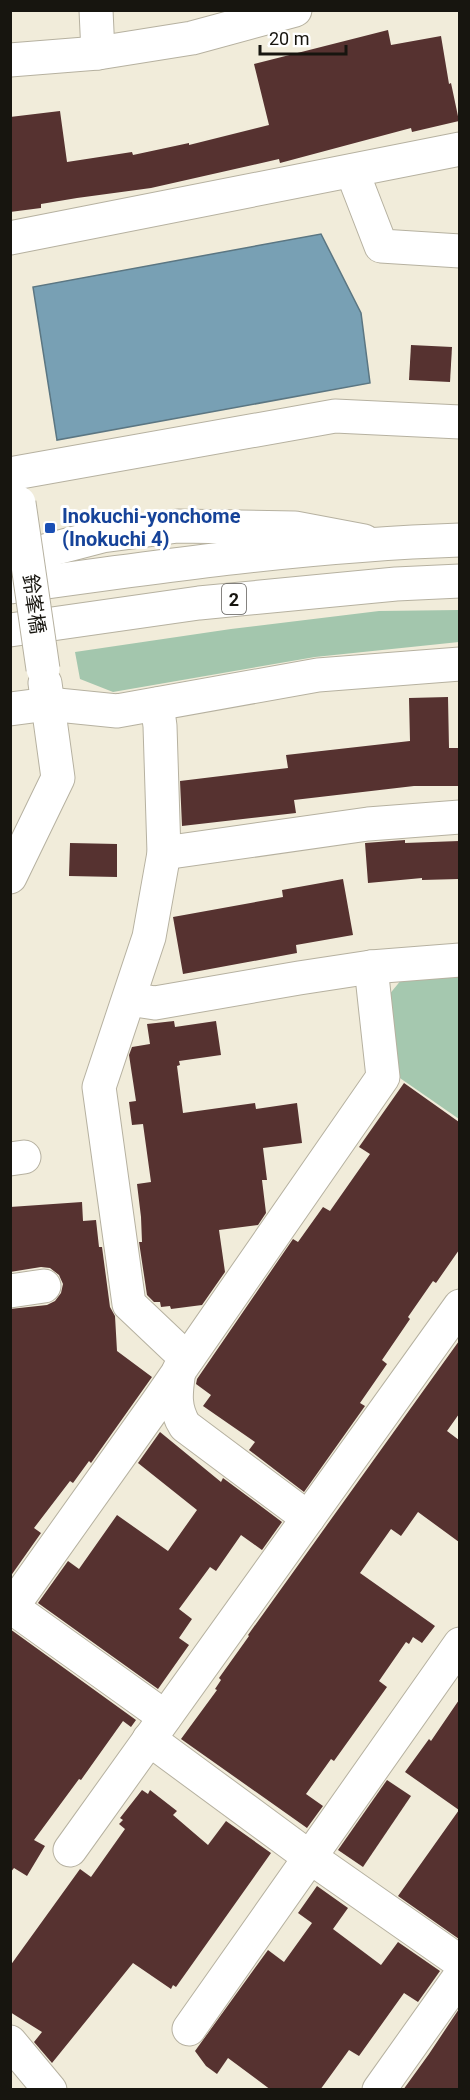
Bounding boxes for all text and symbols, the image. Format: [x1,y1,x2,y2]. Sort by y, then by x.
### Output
scale bar [260,18,346,56]
text: 20 m [269,28,309,49]
place label: Inokuchi-yonchome (Inokuchi 4) [62,504,241,551]
marker: Inokuchi-yonchome (Inokuchi 4) [43,521,57,535]
street label: 鈴峯橋 [18,573,50,635]
road number: 2 [222,584,246,614]

